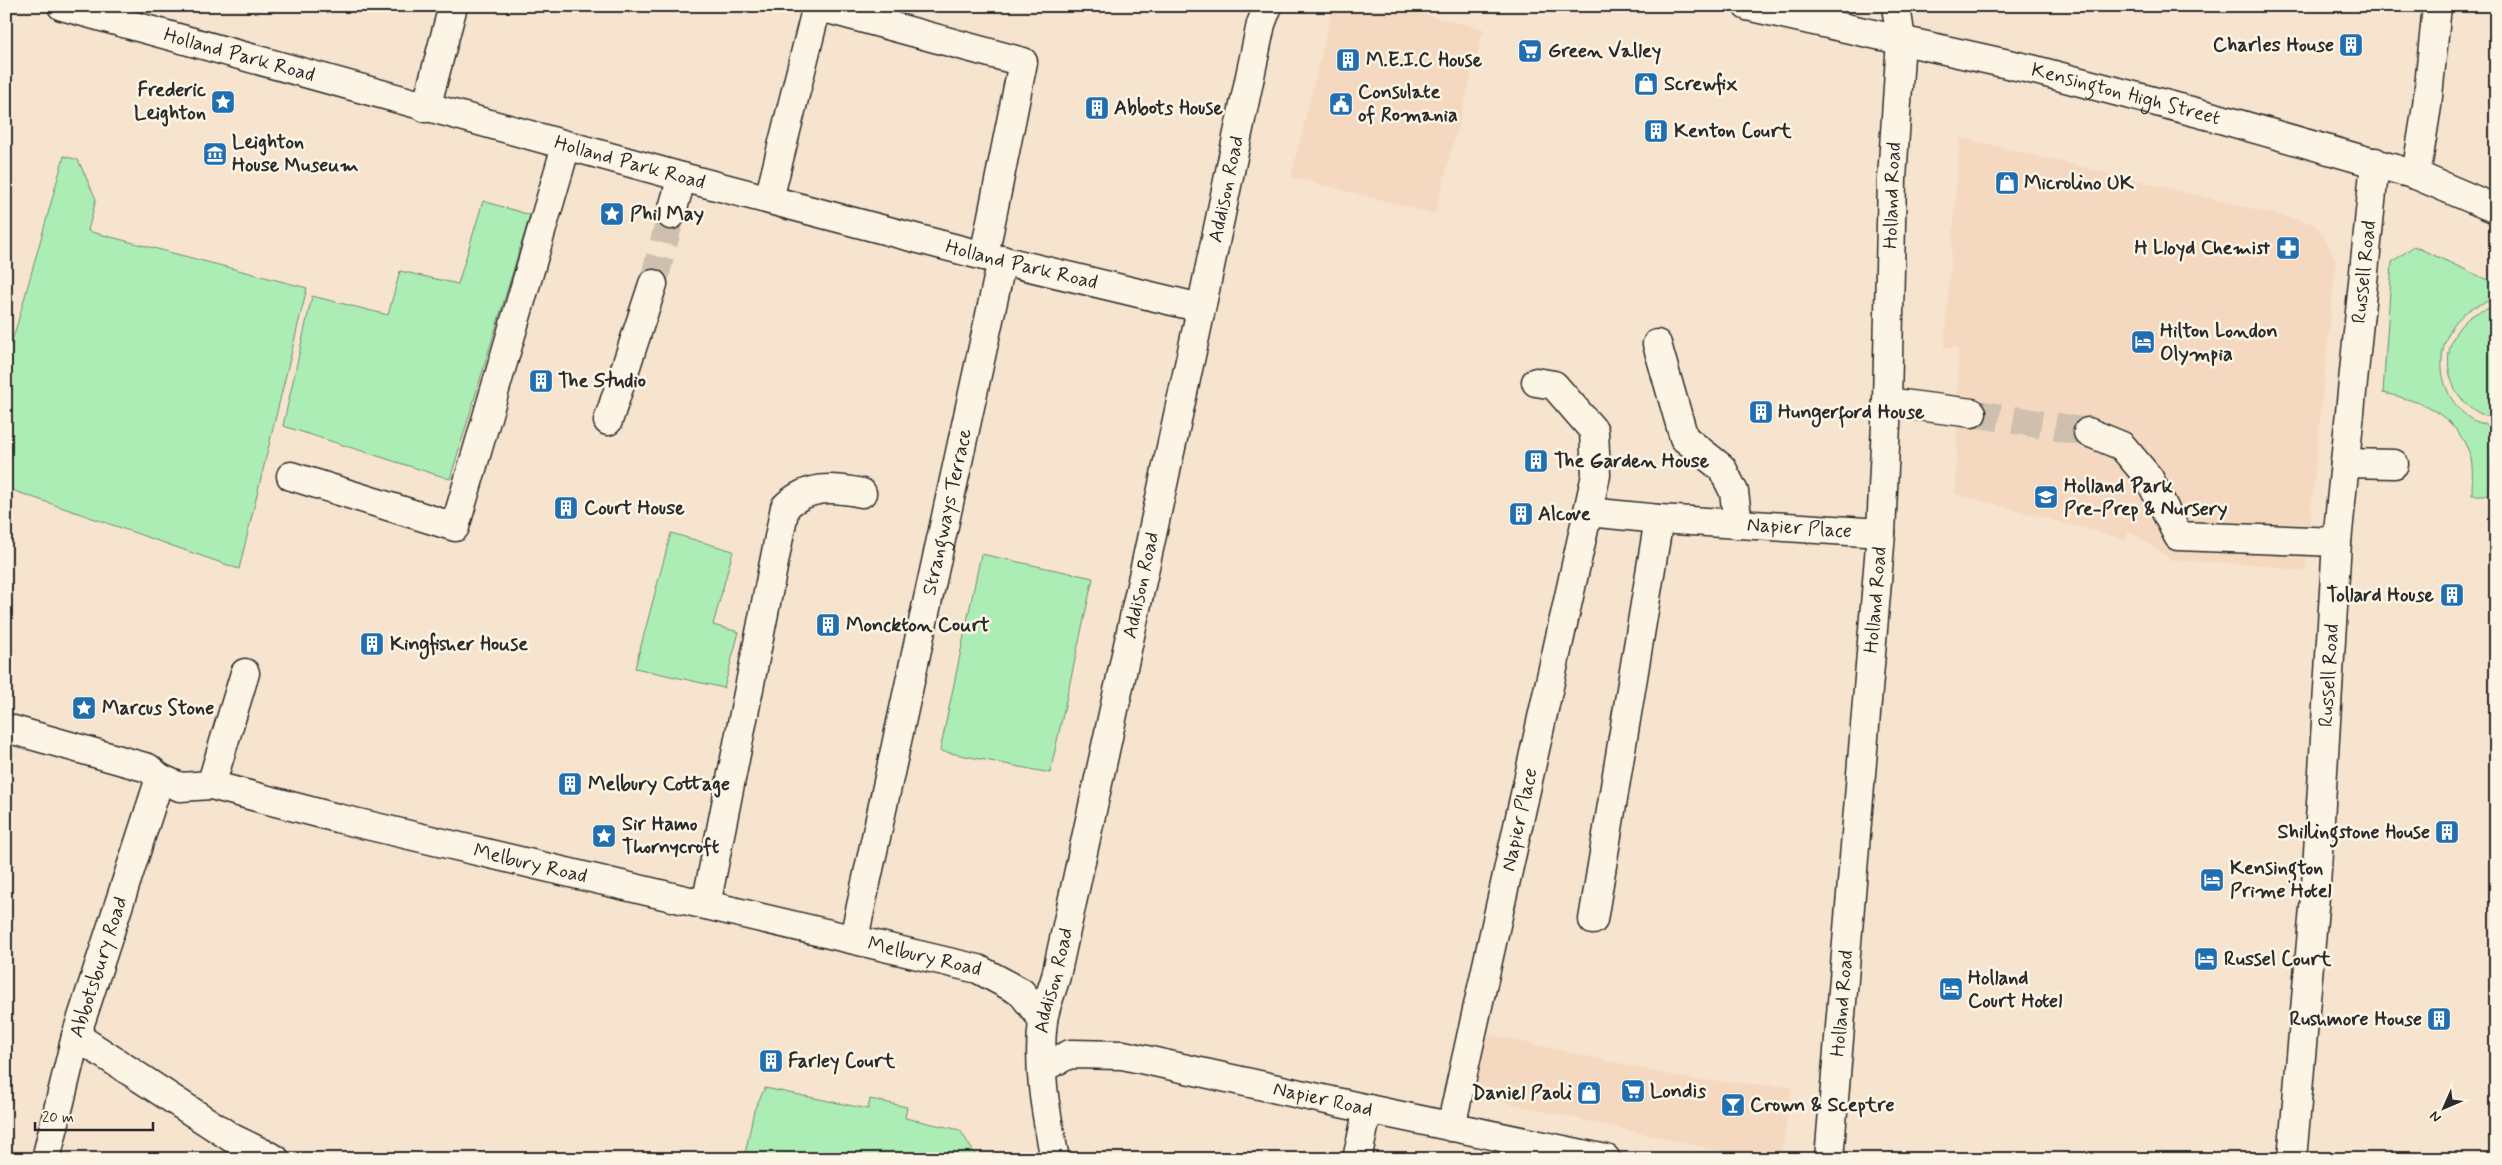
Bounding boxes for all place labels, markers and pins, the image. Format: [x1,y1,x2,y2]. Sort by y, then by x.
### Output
place label: Charles House [2213,32,2334,59]
building icon: Charles House [2338,32,2364,58]
supermarket icon: Green Valley [1517,38,1543,64]
place label: Green Valley [1548,38,1661,65]
building icon: M.E.I.C House [1335,47,1361,73]
place label: M.E.I.C House [1366,47,1483,74]
shop icon: Screwfix [1633,71,1659,97]
place label: Screwfix [1664,71,1738,98]
place label: Frederic Leighton [134,77,207,127]
place label: Consulate of Romania [1358,79,1458,129]
place icon: Frederic Leighton [210,89,236,115]
public building icon: Consulate of Romania [1328,91,1354,117]
building icon: Abbots House [1084,95,1110,121]
place label: Abbots House [1114,95,1223,122]
building icon: Kenton Court [1643,118,1669,144]
place label: Kenton Court [1674,118,1793,145]
place label: Leighton House Museum [232,129,358,179]
museum icon: Leighton House Museum [202,141,228,167]
shop icon: Microlino UK [1994,170,2020,196]
place label: Microlino UK [2024,170,2135,197]
place icon: Phil May [599,201,625,227]
place label: Phil May [630,201,704,228]
place label: H Lloyd Chemist [2134,235,2270,262]
pharmacy icon: H Lloyd Chemist [2275,235,2301,261]
place label: Hilton London Olympia [2160,318,2278,368]
hotel icon: Hilton London Olympia [2130,329,2156,355]
building icon: The Studio [528,368,554,394]
place label: The Studio [558,368,646,395]
building icon: Hungerford House [1748,399,1774,425]
place label: Hungerford House [1778,399,1925,428]
building icon: The Garden House [1523,448,1549,474]
place label: The Garden House [1554,448,1710,475]
place label: Holland Park Pre-Prep & Nursery [2064,473,2228,523]
school or university icon: Holland Park Pre-Prep & Nursery [2033,484,2059,510]
building icon: Court House [553,495,579,521]
place label: Court House [584,495,685,522]
building icon: Alcove [1508,501,1534,527]
place label: Alcove [1538,501,1591,528]
place label: Tollard House [2327,582,2435,609]
building icon: Tollard House [2439,582,2465,608]
building icon: Monckton Court [815,612,841,638]
place label: Monckton Court [846,612,990,639]
building icon: Kingfisher House [359,631,385,657]
place label: Kingfisher House [390,631,528,660]
place icon: Marcus Stone [71,695,97,721]
place label: Marcus Stone [102,695,214,722]
building icon: Melbury Cottage [557,771,583,797]
place label: Melbury Cottage [588,771,730,798]
place label: Sir Hamo Thornycroft [622,811,720,861]
place label: Shillingstone House [2278,819,2430,848]
building icon: Shillingstone House [2434,819,2460,845]
place icon: Sir Hamo Thornycroft [591,823,617,849]
place label: Kensington Prime Hotel [2230,855,2332,905]
hotel icon: Kensington Prime Hotel [2199,867,2225,893]
hotel icon: Russel Court [2193,946,2219,972]
place label: Russel Court [2224,946,2333,973]
place label: Holland Court Hotel [1968,965,2062,1015]
hotel icon: Holland Court Hotel [1938,976,1964,1002]
place label: Rushmore House [2289,1006,2422,1033]
building icon: Rushmore House [2426,1006,2452,1032]
building icon: Farley Court [758,1048,784,1074]
place label: Farley Court [788,1048,896,1075]
supermarket icon: Londis [1620,1078,1646,1104]
place label: Londis [1650,1078,1706,1105]
place label: Daniel Paoli [1472,1080,1572,1107]
shop icon: Daniel Paoli [1576,1080,1602,1106]
bar icon: Crown & Sceptre [1720,1092,1746,1118]
place label: Crown & Sceptre [1750,1092,1895,1119]

